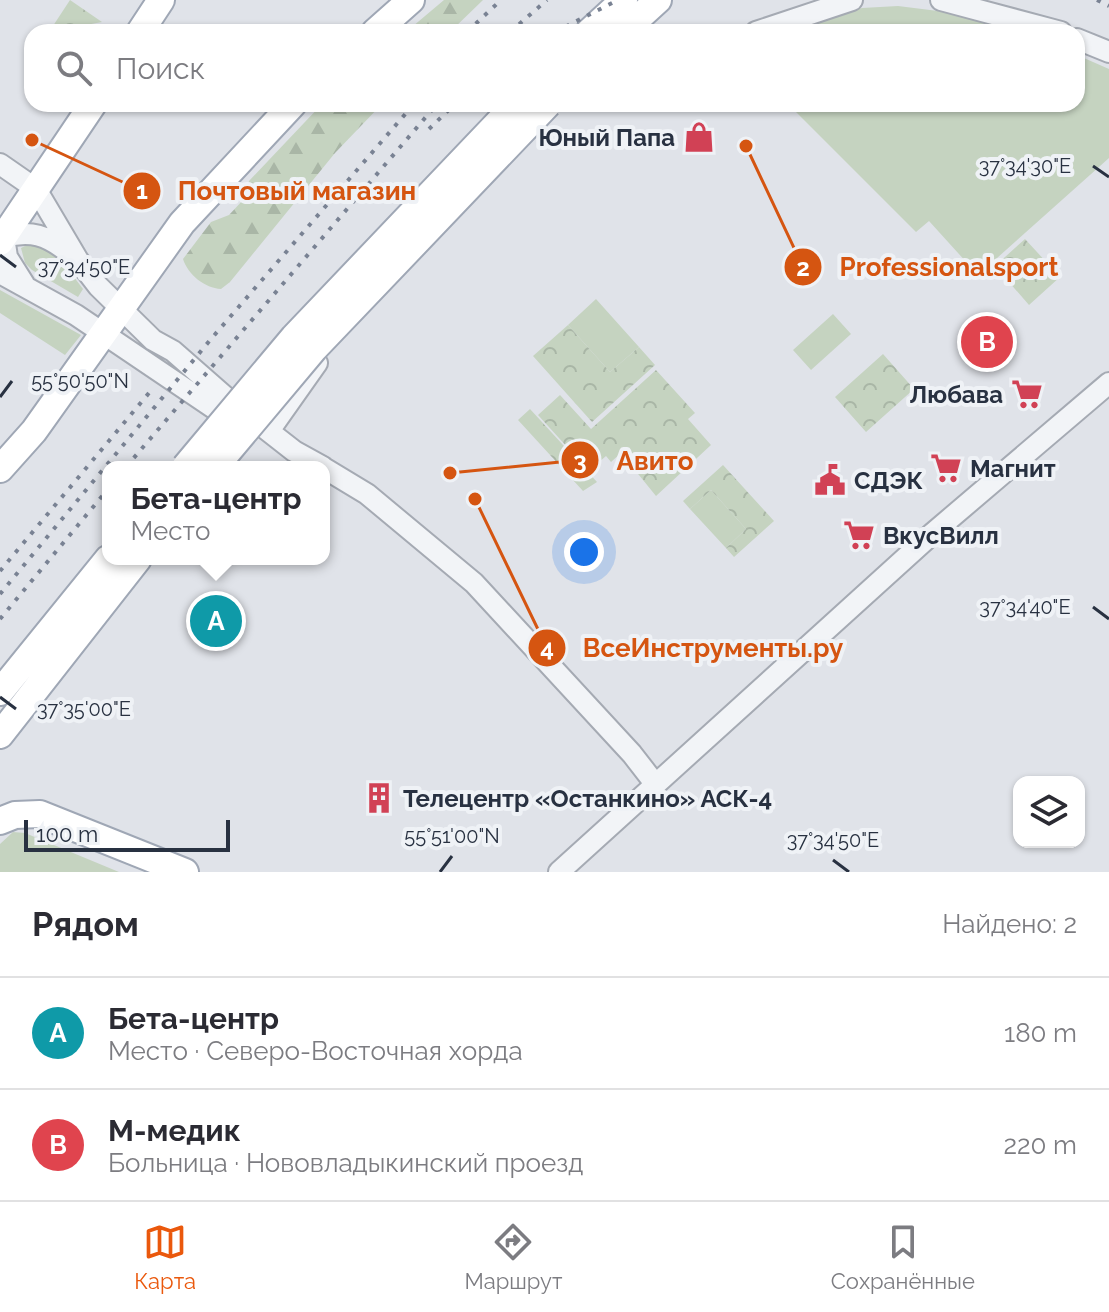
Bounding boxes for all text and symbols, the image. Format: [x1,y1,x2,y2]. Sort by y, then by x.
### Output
search box [24,24,1085,112]
icon: search [52,46,96,90]
text: Поиск [116,51,205,86]
shop icon: Юный Папа [682,120,716,154]
place label: Юный Папа [539,123,675,152]
text: 37°34'30"E [979,154,1071,178]
callout: Почтовый магазин [122,166,432,216]
text: 1 [136,176,148,205]
text: Почтовый магазин [178,176,416,206]
callout: Professionalsport [783,242,1074,292]
text: Professionalsport [840,252,1058,282]
text: 2 [796,253,810,282]
text: 37°34'50"E [38,255,130,279]
pin: B [961,312,1013,372]
text: 55°50'50"N [31,369,129,393]
supermarket icon: Любава [1010,377,1044,411]
place label: Любава [909,380,1003,409]
callout: Авито [560,435,709,485]
text: 3 [573,446,587,475]
text: Авито [617,446,693,476]
supermarket icon: Магнит [929,451,963,485]
place label: Магнит [970,454,1056,483]
popup [102,461,330,565]
public building icon: СДЭК [813,463,847,497]
place label: СДЭК [854,466,923,495]
text: Бета-центр [130,481,302,516]
text: Место [130,516,210,546]
supermarket icon: ВкусВилл [842,518,876,552]
place label: ВкусВилл [883,521,999,550]
your location [564,532,604,572]
pin: A [190,591,242,651]
text: 37°34'40"E [979,595,1071,619]
callout: ВсеИнструменты.ру [527,623,859,673]
text: ВсеИнструменты.ру [583,633,843,663]
text: 4 [540,634,554,663]
text: 37°35'00"E [37,697,131,721]
map controls [1013,776,1085,848]
button: layers [1013,776,1085,848]
building icon: Телецентр «Останкино» АСК-4 [362,781,396,815]
place label: Телецентр «Останкино» АСК-4 [403,784,772,813]
scale bar [24,816,230,852]
text: 100 m [36,821,98,847]
text: 55°51'00"N [404,824,500,848]
text: 37°34'50"E [787,828,879,852]
text: Рядом [32,904,139,944]
text: Найдено: 2 [942,909,1077,939]
text: Бета-центр [108,1001,279,1036]
text: A [49,1018,67,1048]
text: 180 m [1004,1018,1077,1048]
text: Место · Северо-Восточная хорда [108,1036,523,1066]
text: М-медик [108,1113,241,1148]
text: B [49,1130,67,1160]
text: 220 m [1003,1130,1077,1160]
text: Больница · Нововладыкинский проезд [108,1148,583,1178]
tab: Карта [134,1220,196,1294]
tab: Маршрут [464,1220,562,1294]
tab: Сохранённые [831,1220,975,1294]

